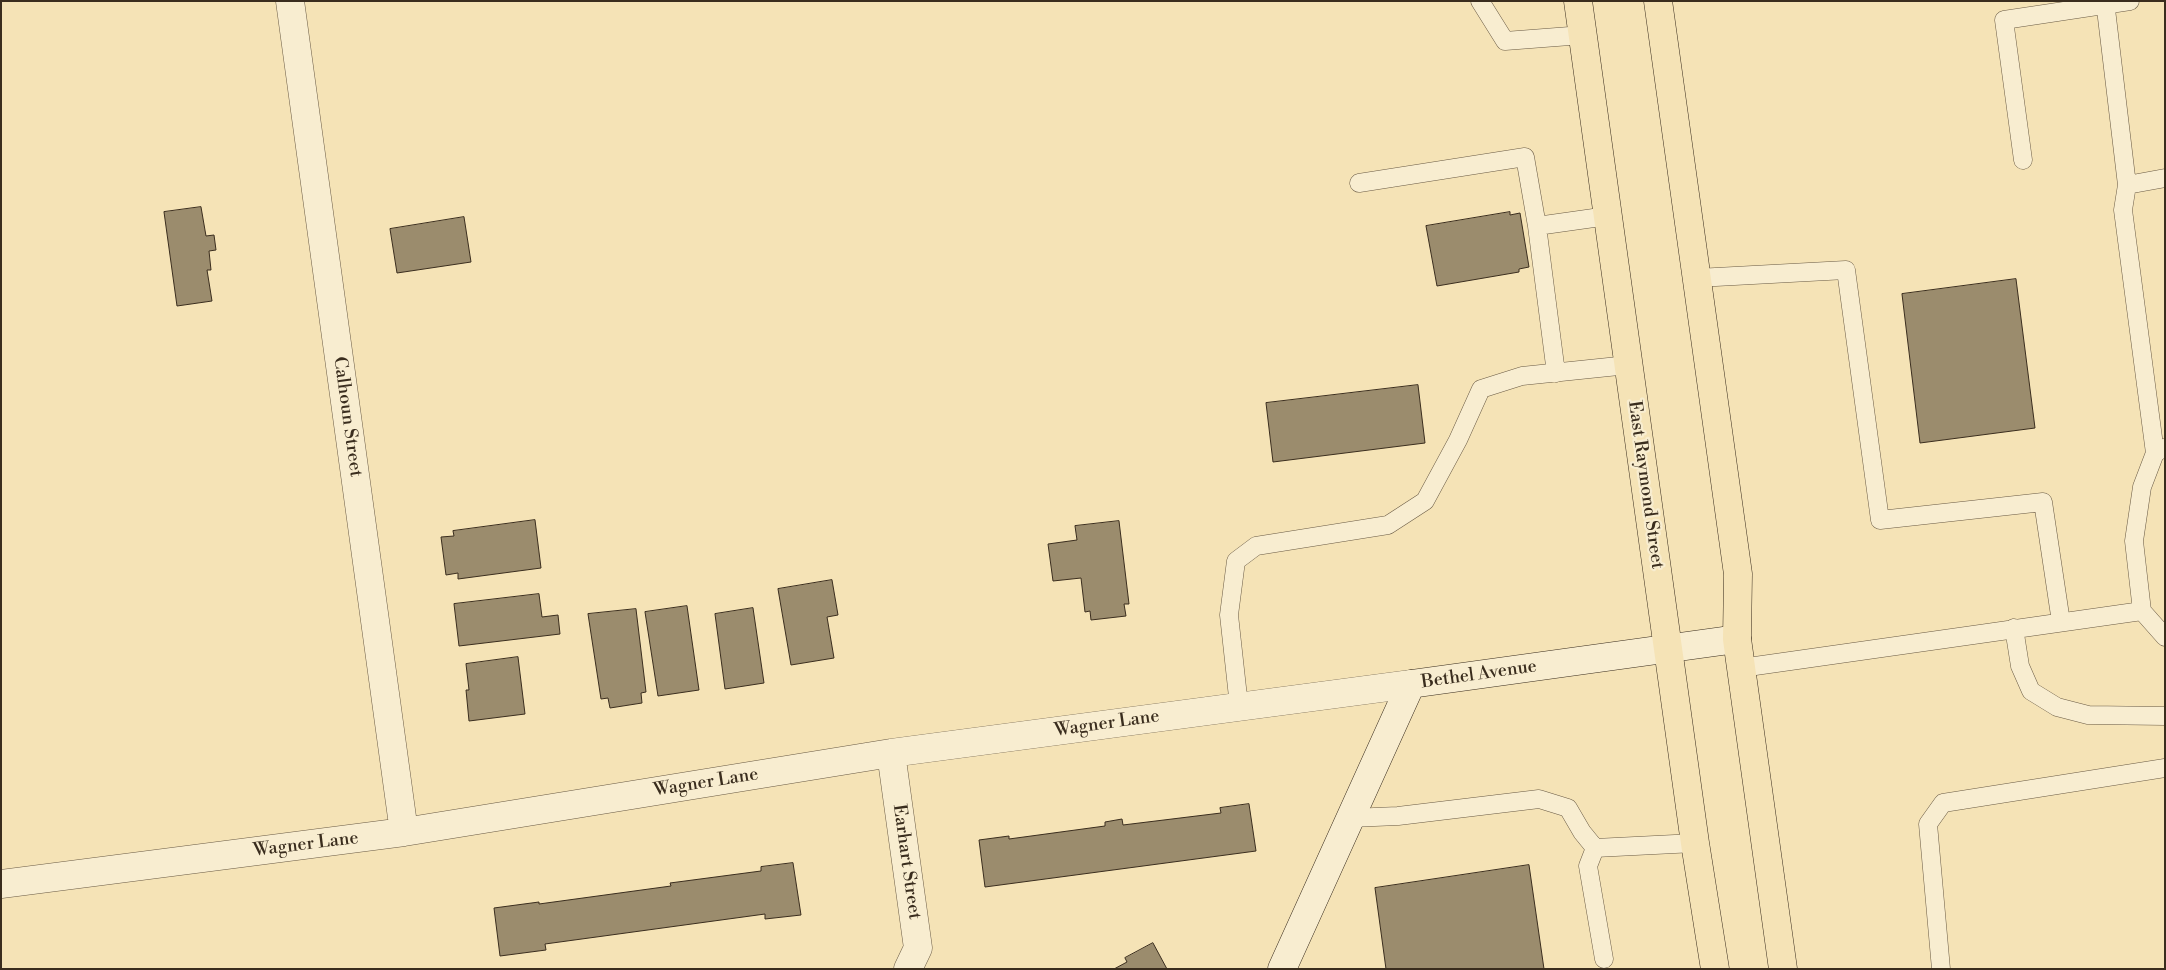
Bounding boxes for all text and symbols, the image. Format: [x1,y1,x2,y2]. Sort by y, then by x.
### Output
street label: Calhoun Street [328,355,366,479]
street label: East Raymond Street [1622,399,1668,571]
street label: Bethel Avenue [1420,656,1538,694]
street label: Wagner Lane [1053,706,1161,742]
street label: Wagner Lane [652,764,760,802]
street label: Earhart Street [887,803,925,921]
street label: Wagner Lane [252,828,360,862]

